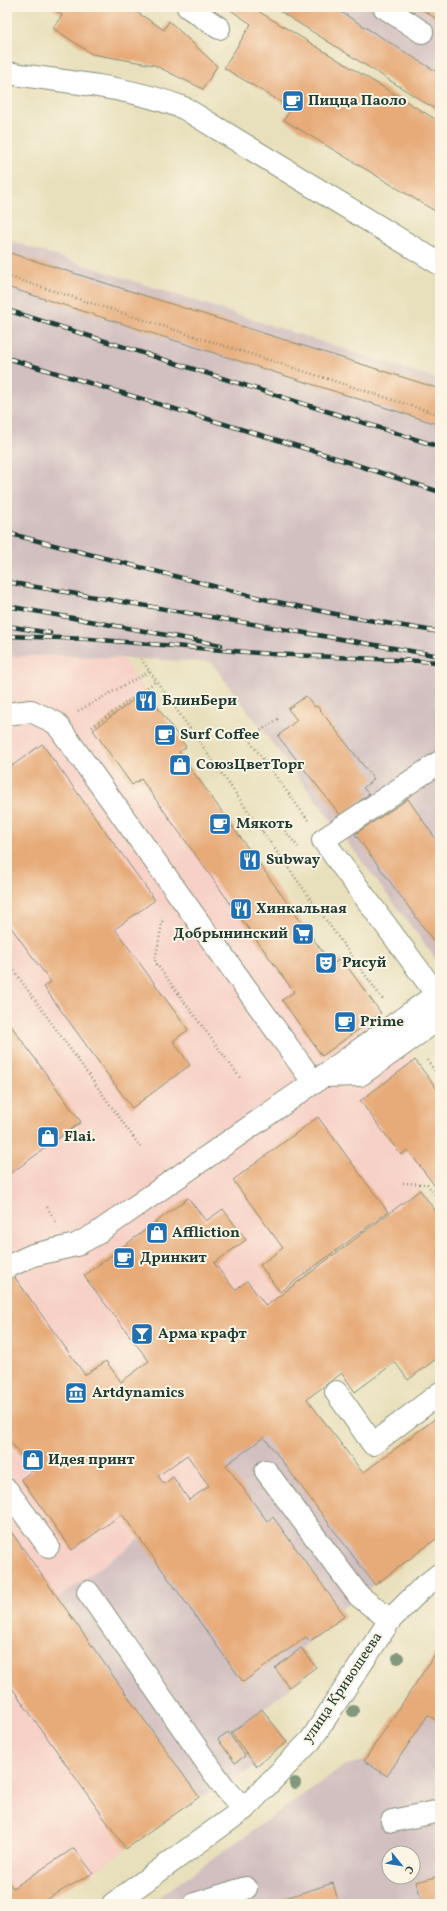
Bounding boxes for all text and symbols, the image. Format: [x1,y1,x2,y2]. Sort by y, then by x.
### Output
cafe icon: Пицца Паоло [280,88,306,114]
place label: Пицца Паоло [308,91,407,112]
restaurant icon: БлинБери [133,688,159,714]
place label: БлинБери [162,691,237,712]
cafe icon: Surf Coffee [152,722,178,748]
place label: Surf Coffee [180,725,260,746]
shop icon: СоюзЦветТорг [167,752,193,778]
place label: СоюзЦветТорг [196,755,305,776]
cafe icon: Мякоть [207,811,233,837]
place label: Мякоть [236,814,293,835]
restaurant icon: Subway [237,847,263,873]
place label: Subway [266,850,321,871]
restaurant icon: Хинкальная [228,896,254,922]
place label: Хинкальная [256,899,347,920]
supermarket icon: Добрынинский [290,921,316,947]
place label: Добрынинский [173,924,288,945]
theatre icon: Рисуй [313,950,339,976]
place label: Рисуй [342,953,387,974]
cafe icon: Prime [332,1009,358,1035]
place label: Prime [360,1012,404,1033]
shop icon: Flai. [35,1124,61,1150]
place label: Flai. [64,1127,96,1148]
shop icon: Affliction [144,1220,170,1246]
place label: Affliction [172,1223,240,1244]
cafe icon: Дринкит [111,1245,137,1271]
place label: Дринкит [140,1248,208,1269]
bar icon: Арма крафт [129,1321,155,1347]
place label: Арма крафт [158,1324,248,1345]
museum icon: Artdynamics [63,1380,89,1406]
place label: Artdynamics [92,1383,184,1404]
shop icon: Идея принт [20,1447,46,1473]
place label: Идея принт [48,1450,135,1471]
street label: улица Кривошеева [298,1628,388,1748]
north arrow [381,1845,421,1885]
text: С [400,1862,417,1876]

